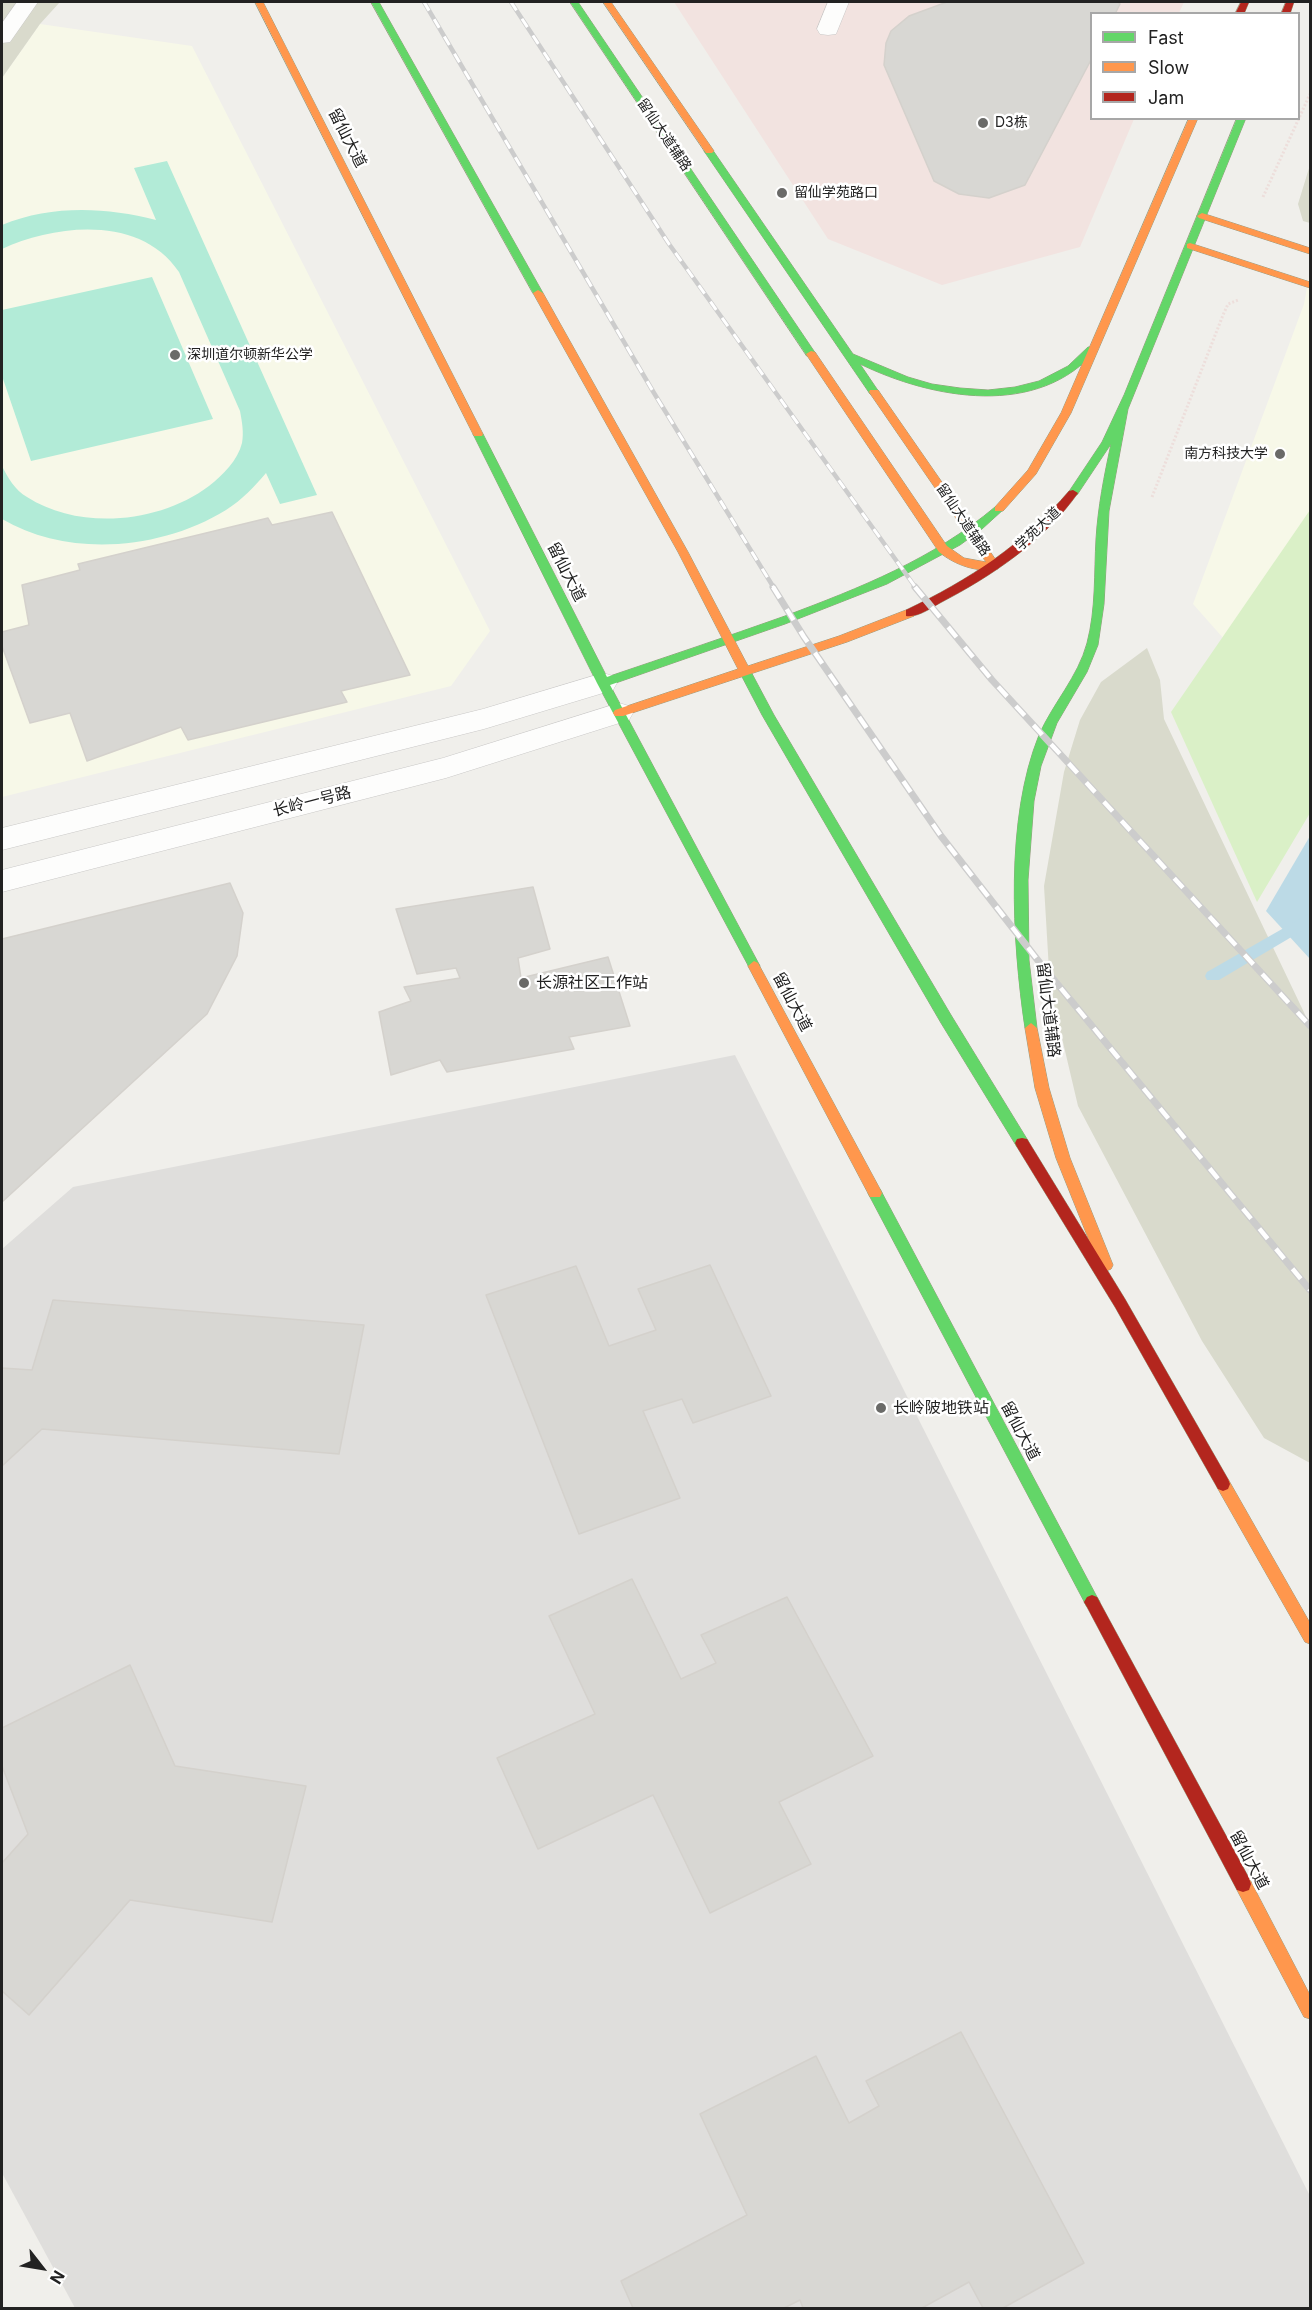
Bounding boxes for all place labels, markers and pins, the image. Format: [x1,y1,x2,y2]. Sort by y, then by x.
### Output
place label: D3栋 [995,115,1028,131]
marker: D3栋 [976,116,990,130]
place label: 留仙学苑路口 [794,185,878,201]
marker: 留仙学苑路口 [775,186,789,200]
place label: 深圳道尔顿新华公学 [187,347,313,363]
marker: 深圳道尔顿新华公学 [168,348,182,362]
place label: 南方科技大学 [1184,446,1268,462]
marker: 南方科技大学 [1273,447,1287,461]
place label: 长源社区工作站 [536,973,648,993]
marker: 长源社区工作站 [517,976,531,990]
place label: 长岭陂地铁站 [893,1398,989,1418]
marker: 长岭陂地铁站 [874,1401,888,1415]

